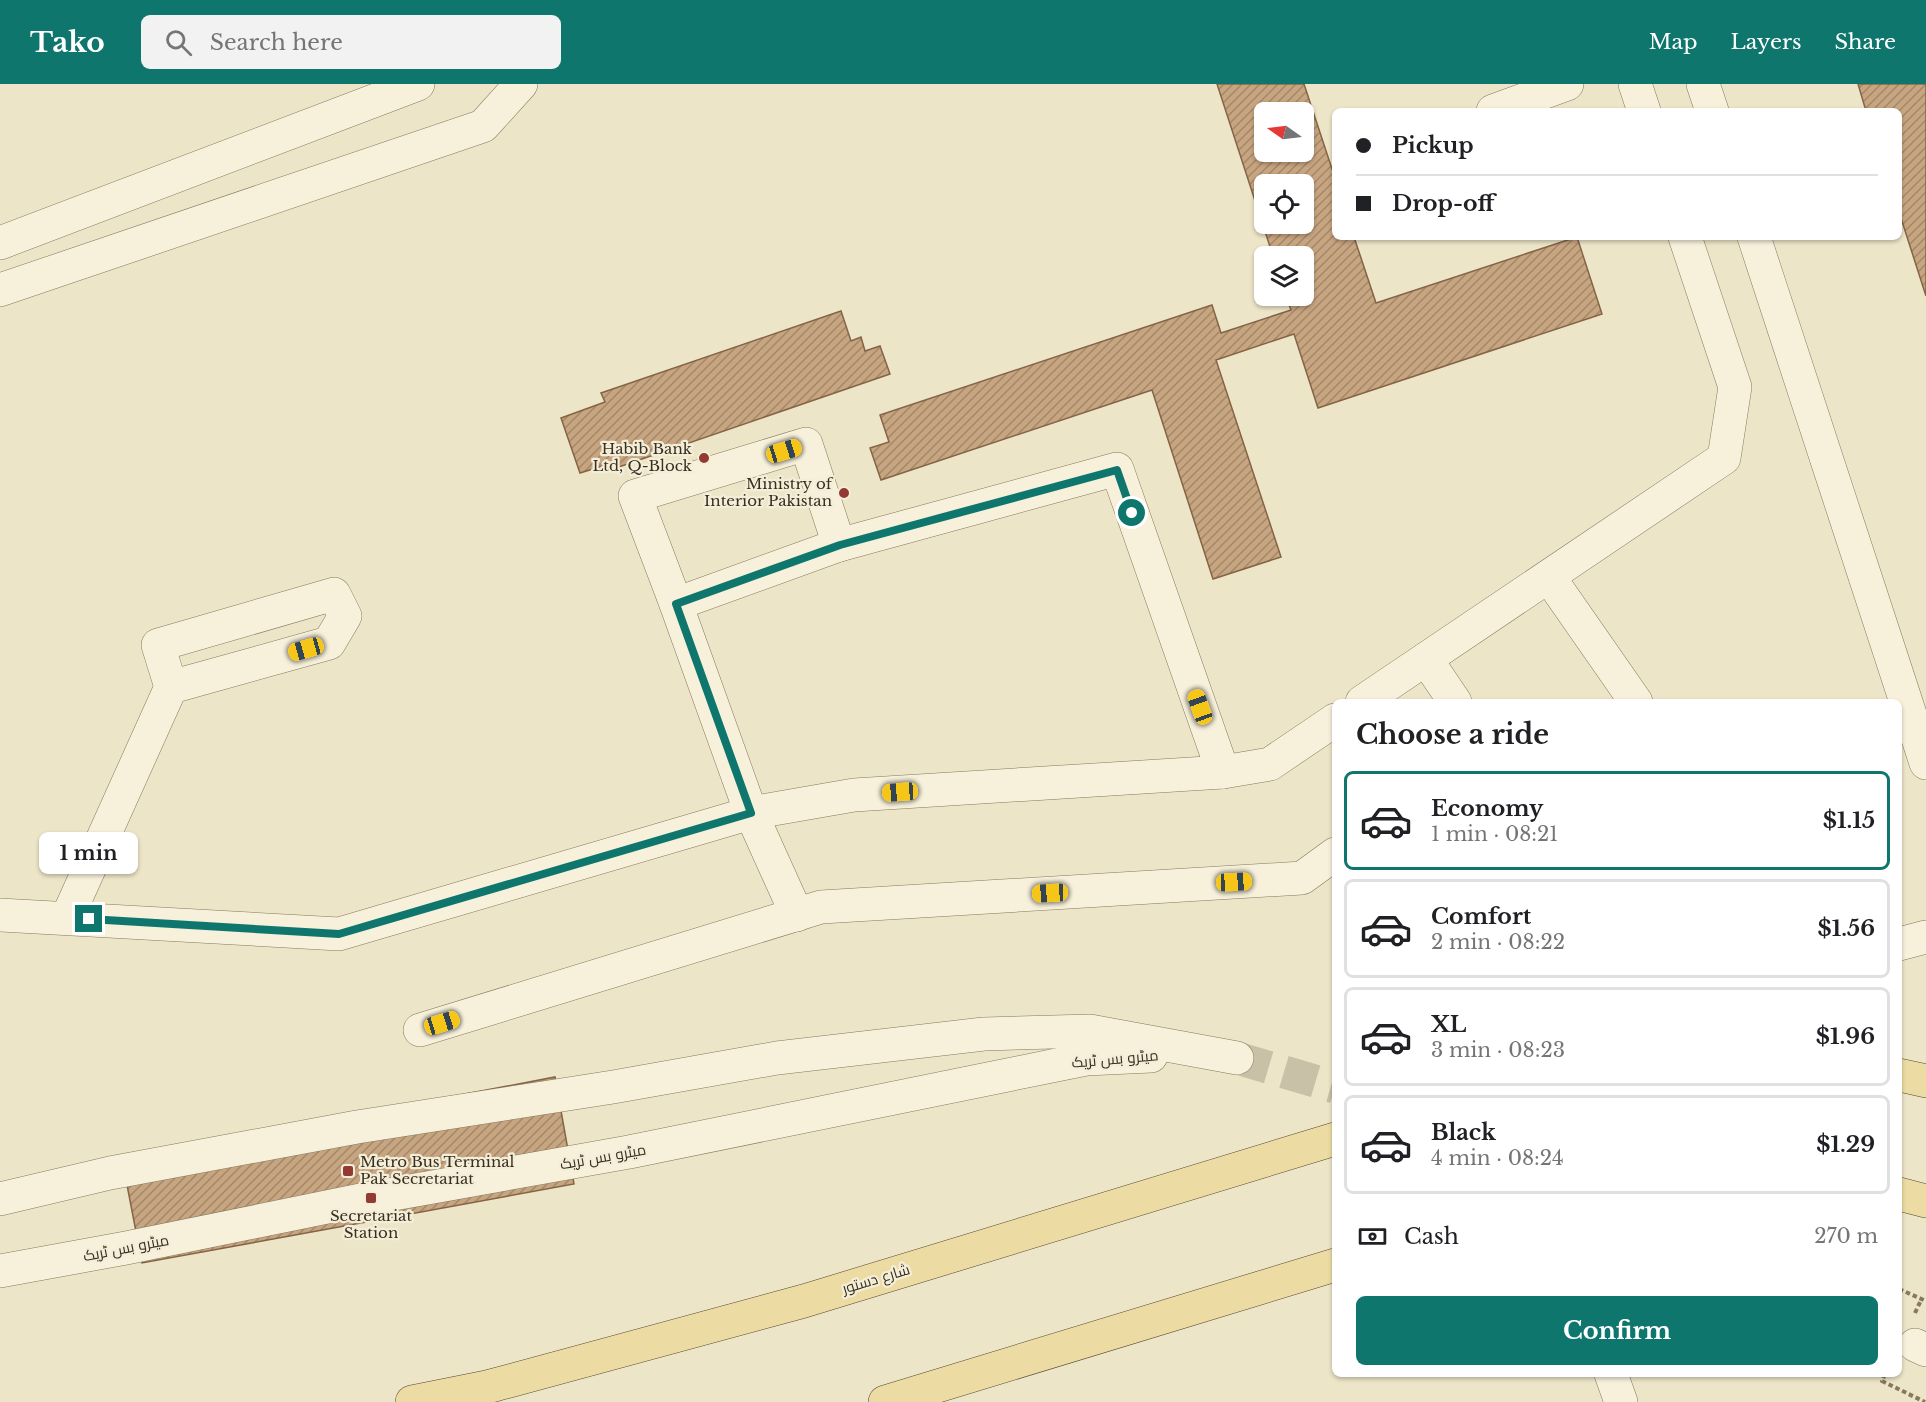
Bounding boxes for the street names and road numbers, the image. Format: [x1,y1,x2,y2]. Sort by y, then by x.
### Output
street label: میٹرو بس ٹریک [1071,1045,1159,1073]
street label: میٹرو بس ٹریک [558,1140,648,1174]
street label: میٹرو بس ٹریک [81,1230,171,1266]
street label: شارع دستور [839,1259,913,1300]

